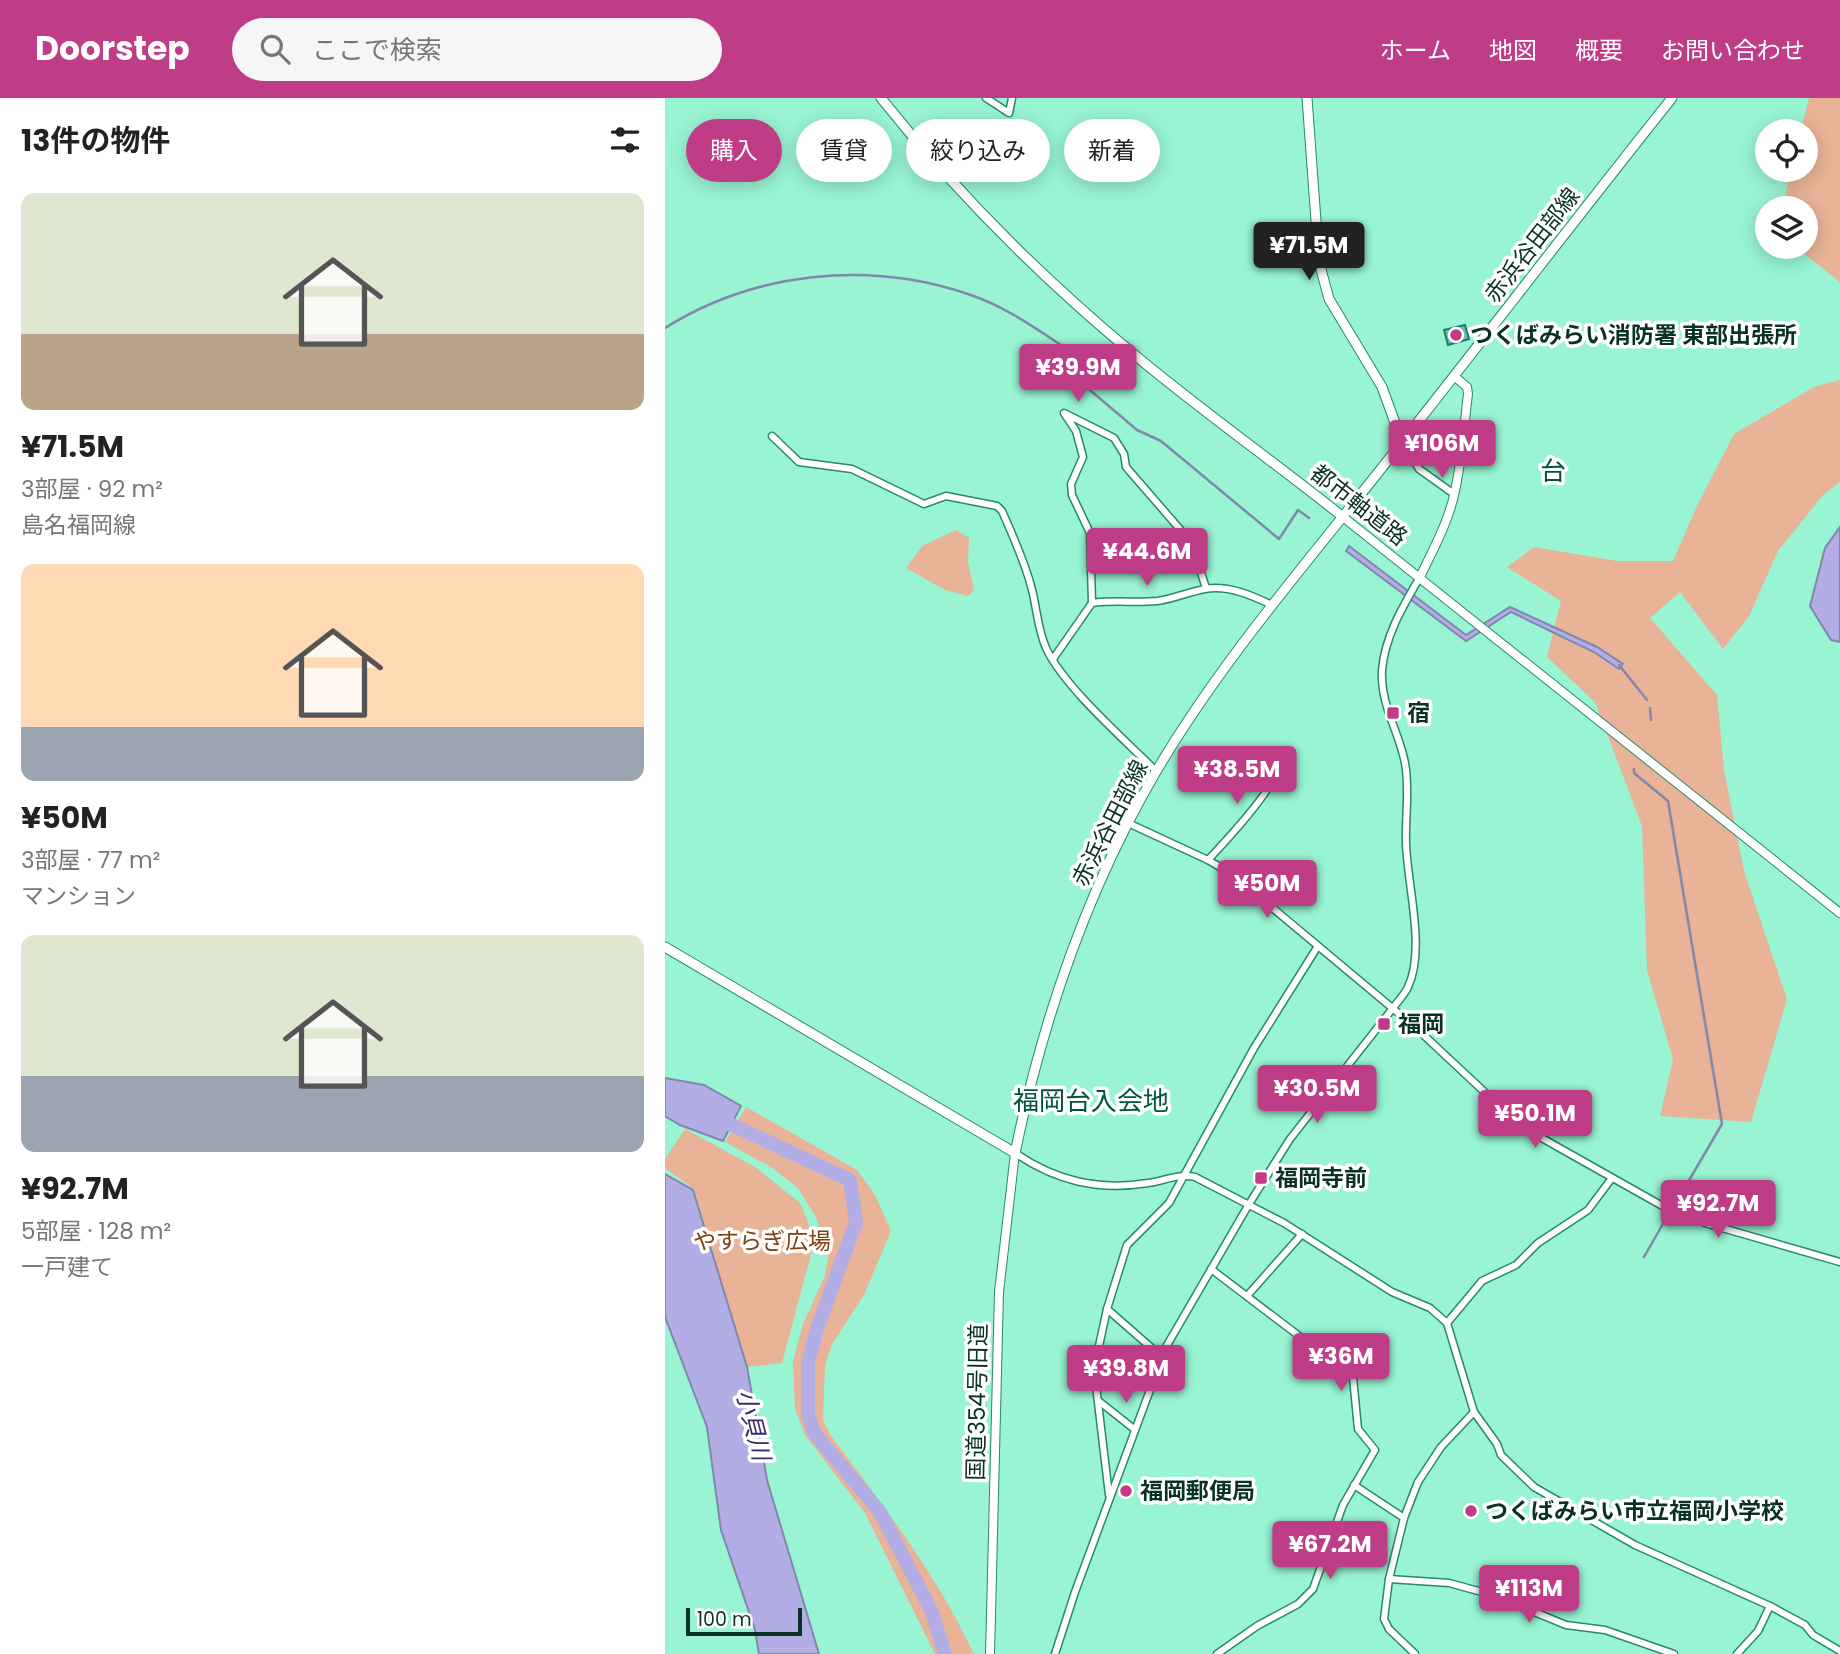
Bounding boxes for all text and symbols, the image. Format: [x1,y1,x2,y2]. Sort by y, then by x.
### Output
search box [232,18,722,81]
text: Doorstep [35,25,190,72]
icon: search [256,30,294,68]
text: ここで検索 [312,32,442,68]
text: ホーム [1380,34,1451,67]
text: 地図 [1489,34,1537,67]
text: 概要 [1575,34,1623,67]
text: お問い合わせ [1661,34,1805,67]
text: 13件の物件 [21,119,170,162]
chip: 購入 [686,119,782,182]
chip: 賃貸 [796,119,892,182]
chip: 絞り込み [906,119,1050,182]
chip: 新着 [1064,119,1160,182]
map controls [1755,119,1818,259]
button: locate [1755,119,1818,182]
icon: filters [606,121,644,159]
street label: 赤浜谷田部線 [1477,181,1587,309]
button: layers [1755,196,1818,259]
pin: ¥71.5M [1252,222,1366,282]
text: ¥71.5M [1270,229,1348,261]
icon: home [270,239,396,365]
place label: つくばみらい消防署 東部出張所 [1470,319,1797,351]
marker: つくばみらい消防署 東部出張所 [1448,327,1464,343]
pin: ¥39.9M [1021,344,1135,404]
text: ¥39.9M [1035,351,1121,383]
pin: ¥106M [1393,420,1491,480]
text: ¥71.5M [21,425,124,468]
text: ¥106M [1405,427,1479,459]
district label: 台 [1540,453,1566,489]
street label: 都市軸道路 [1304,457,1414,553]
text: 3部屋 · 92 m² [21,473,163,505]
text: 島名福岡線 [21,509,136,541]
pin: ¥44.6M [1090,528,1204,588]
text: ¥44.6M [1103,535,1191,567]
icon: home [270,610,396,736]
place label: 宿 [1407,697,1430,729]
marker: 宿 [1385,705,1401,721]
pin: ¥38.5M [1180,746,1294,806]
text: ¥38.5M [1194,753,1280,785]
street label: 赤浜谷田部線 [1064,754,1156,892]
text: ¥50M [21,796,108,839]
text: 3部屋 · 77 m² [21,844,160,876]
pin: ¥50M [1226,860,1308,920]
text: ¥50M [1234,867,1300,899]
text: マンション [21,880,136,912]
icon: home [270,981,396,1107]
place label: 福岡 [1398,1008,1444,1040]
marker: 福岡 [1376,1016,1392,1032]
pin: ¥30.5M [1260,1066,1374,1125]
text: ¥30.5M [1274,1072,1360,1104]
district label: 福岡台入会地 [1013,1083,1169,1119]
pin: ¥50.1M [1478,1090,1592,1150]
text: ¥50.1M [1494,1097,1576,1129]
place label: 福岡寺前 [1275,1162,1367,1194]
text: ¥92.7M [21,1167,129,1210]
marker: 福岡寺前 [1253,1170,1269,1186]
pin: ¥92.7M [1661,1180,1775,1240]
text: ¥92.7M [1677,1187,1759,1219]
text: 5部屋 · 128 m² [21,1215,171,1247]
park label: やすらぎ広場 [693,1225,831,1257]
text: 一戸建て [21,1251,113,1283]
street label: 国道354号旧道 [960,1323,994,1481]
pin: ¥36M [1300,1334,1382,1393]
text: ¥36M [1308,1340,1374,1372]
pin: ¥39.8M [1069,1346,1183,1405]
text: ¥39.8M [1083,1352,1169,1384]
water label: 小貝川 [729,1386,779,1467]
place label: 福岡郵便局 [1140,1475,1255,1507]
marker: 福岡郵便局 [1118,1483,1134,1499]
place label: つくばみらい市立福岡小学校 [1485,1495,1784,1527]
marker: つくばみらい市立福岡小学校 [1463,1503,1479,1519]
pin: ¥67.2M [1273,1522,1387,1581]
text: ¥67.2M [1288,1528,1372,1560]
pin: ¥113M [1480,1566,1578,1625]
text: ¥113M [1495,1572,1563,1604]
scale bar [686,1605,801,1637]
text: 100 m [697,1606,752,1633]

